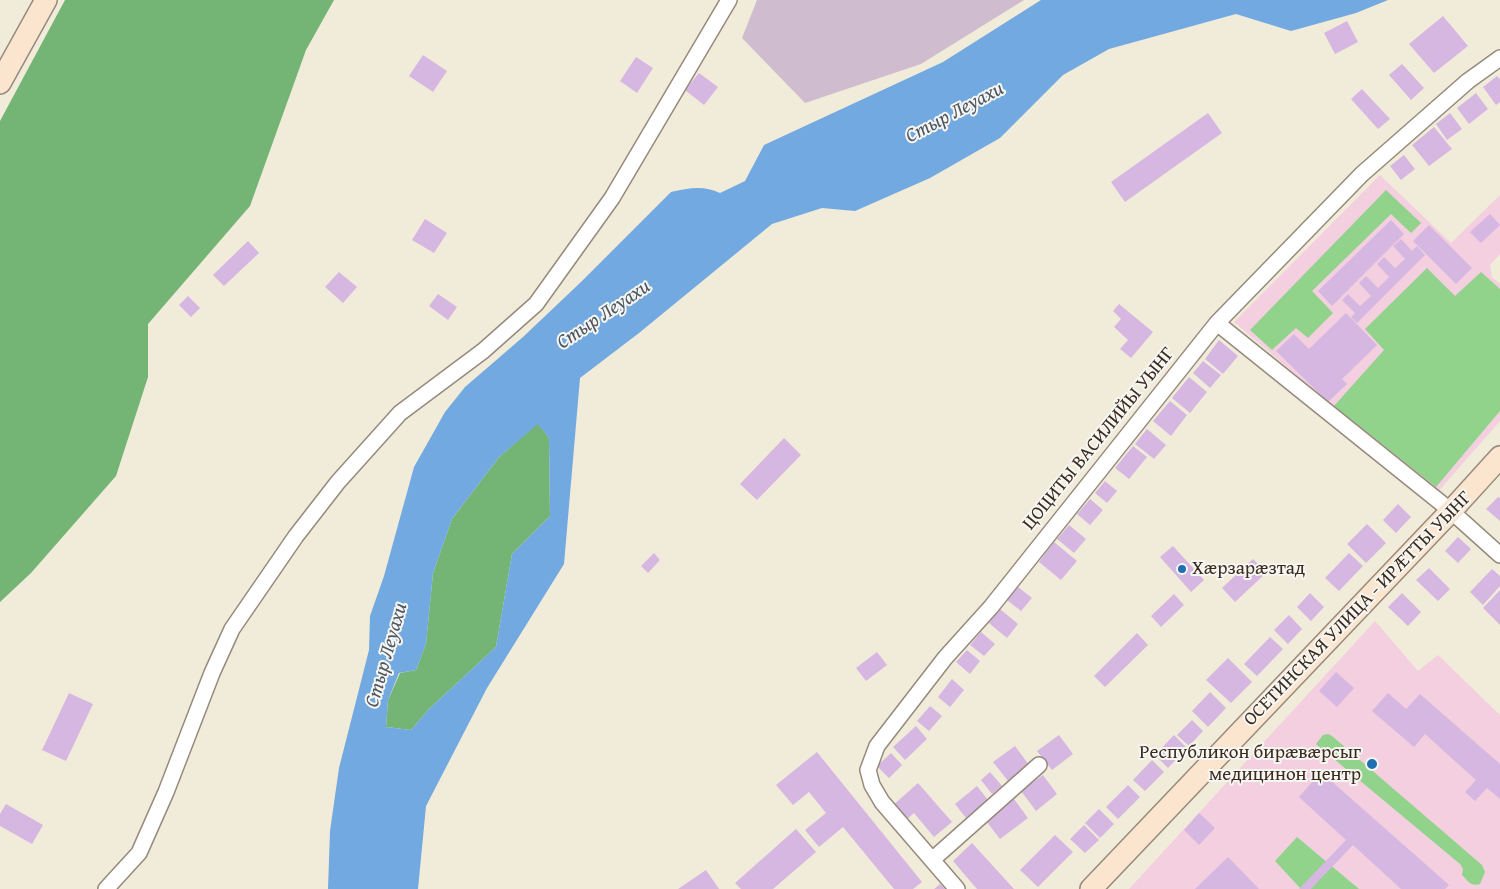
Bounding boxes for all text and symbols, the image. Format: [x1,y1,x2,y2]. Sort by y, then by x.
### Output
water label: Стыр Леуахи [902,77,1008,149]
water label: Стыр Леуахи [553,275,655,355]
street label: ЦОЦИТЫ ВАСИЛИЙЫ УЫНГ [1018,343,1180,535]
street label: ОСЕТИНСКАЯ УЛИЦА - ИРÆТТЫ УЫНГ [1239,487,1477,731]
place label: Хæрзарæзтад [1192,558,1305,580]
marker: Хæрзарæзтад [1176,563,1188,575]
water label: Стыр Леуахи [361,600,413,710]
place label: Республикон бирæвæрсыг медицинон центр [1139,742,1361,786]
marker: Республикон бирæвæрсыг медицинон центр [1365,757,1379,771]

